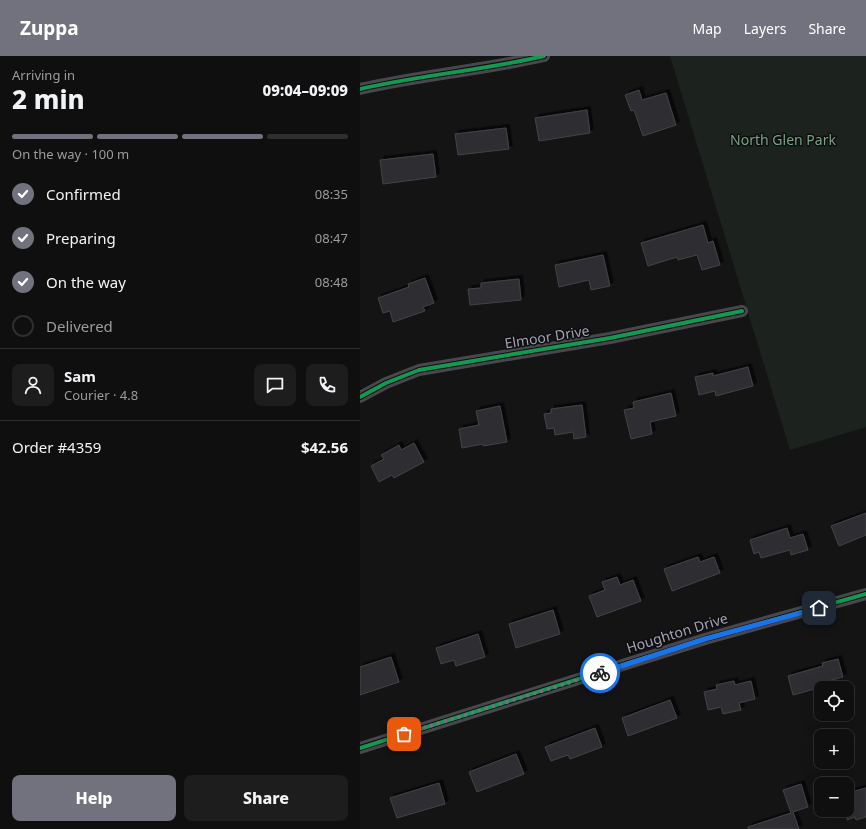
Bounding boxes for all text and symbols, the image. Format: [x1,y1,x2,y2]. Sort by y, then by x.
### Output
text: Zuppa [20,15,79,41]
text: Map [693,19,722,38]
text: Layers [744,19,786,38]
text: Share [808,19,846,38]
text: Arriving in [12,66,75,84]
text: 09:04–09:09 [263,80,348,100]
text: 2 min [12,81,85,117]
park label: North Glen Park [730,130,836,149]
text: On the way · 100 m [12,145,129,163]
icon: check [12,183,34,205]
text: Confirmed [46,184,121,204]
text: 08:35 [315,185,348,203]
icon: check [12,227,34,249]
text: Preparing [46,228,116,248]
text: 08:47 [315,229,348,247]
icon: check [12,271,34,293]
text: On the way [46,272,126,292]
text: 08:48 [315,273,348,291]
text: Delivered [46,316,113,336]
street label: Elmoor Drive [503,320,591,353]
button: person [12,364,54,406]
button: chat [254,364,296,406]
button: phone [306,364,348,406]
text: Sam [64,366,96,386]
text: Courier · 4.8 [64,386,138,404]
text: Order #4359 [12,437,101,457]
text: $42.56 [301,437,348,457]
pin [802,591,836,625]
icon: home [808,597,830,619]
street label: Houghton Drive [624,608,730,657]
courier [580,653,620,693]
icon: bike [589,662,611,684]
map controls [814,681,854,817]
button: locate [814,681,854,721]
pin [387,717,421,751]
icon: bag [393,723,415,745]
button: + [814,729,854,769]
button: Help [12,775,176,821]
button: Share [184,775,348,821]
button: − [814,777,854,817]

